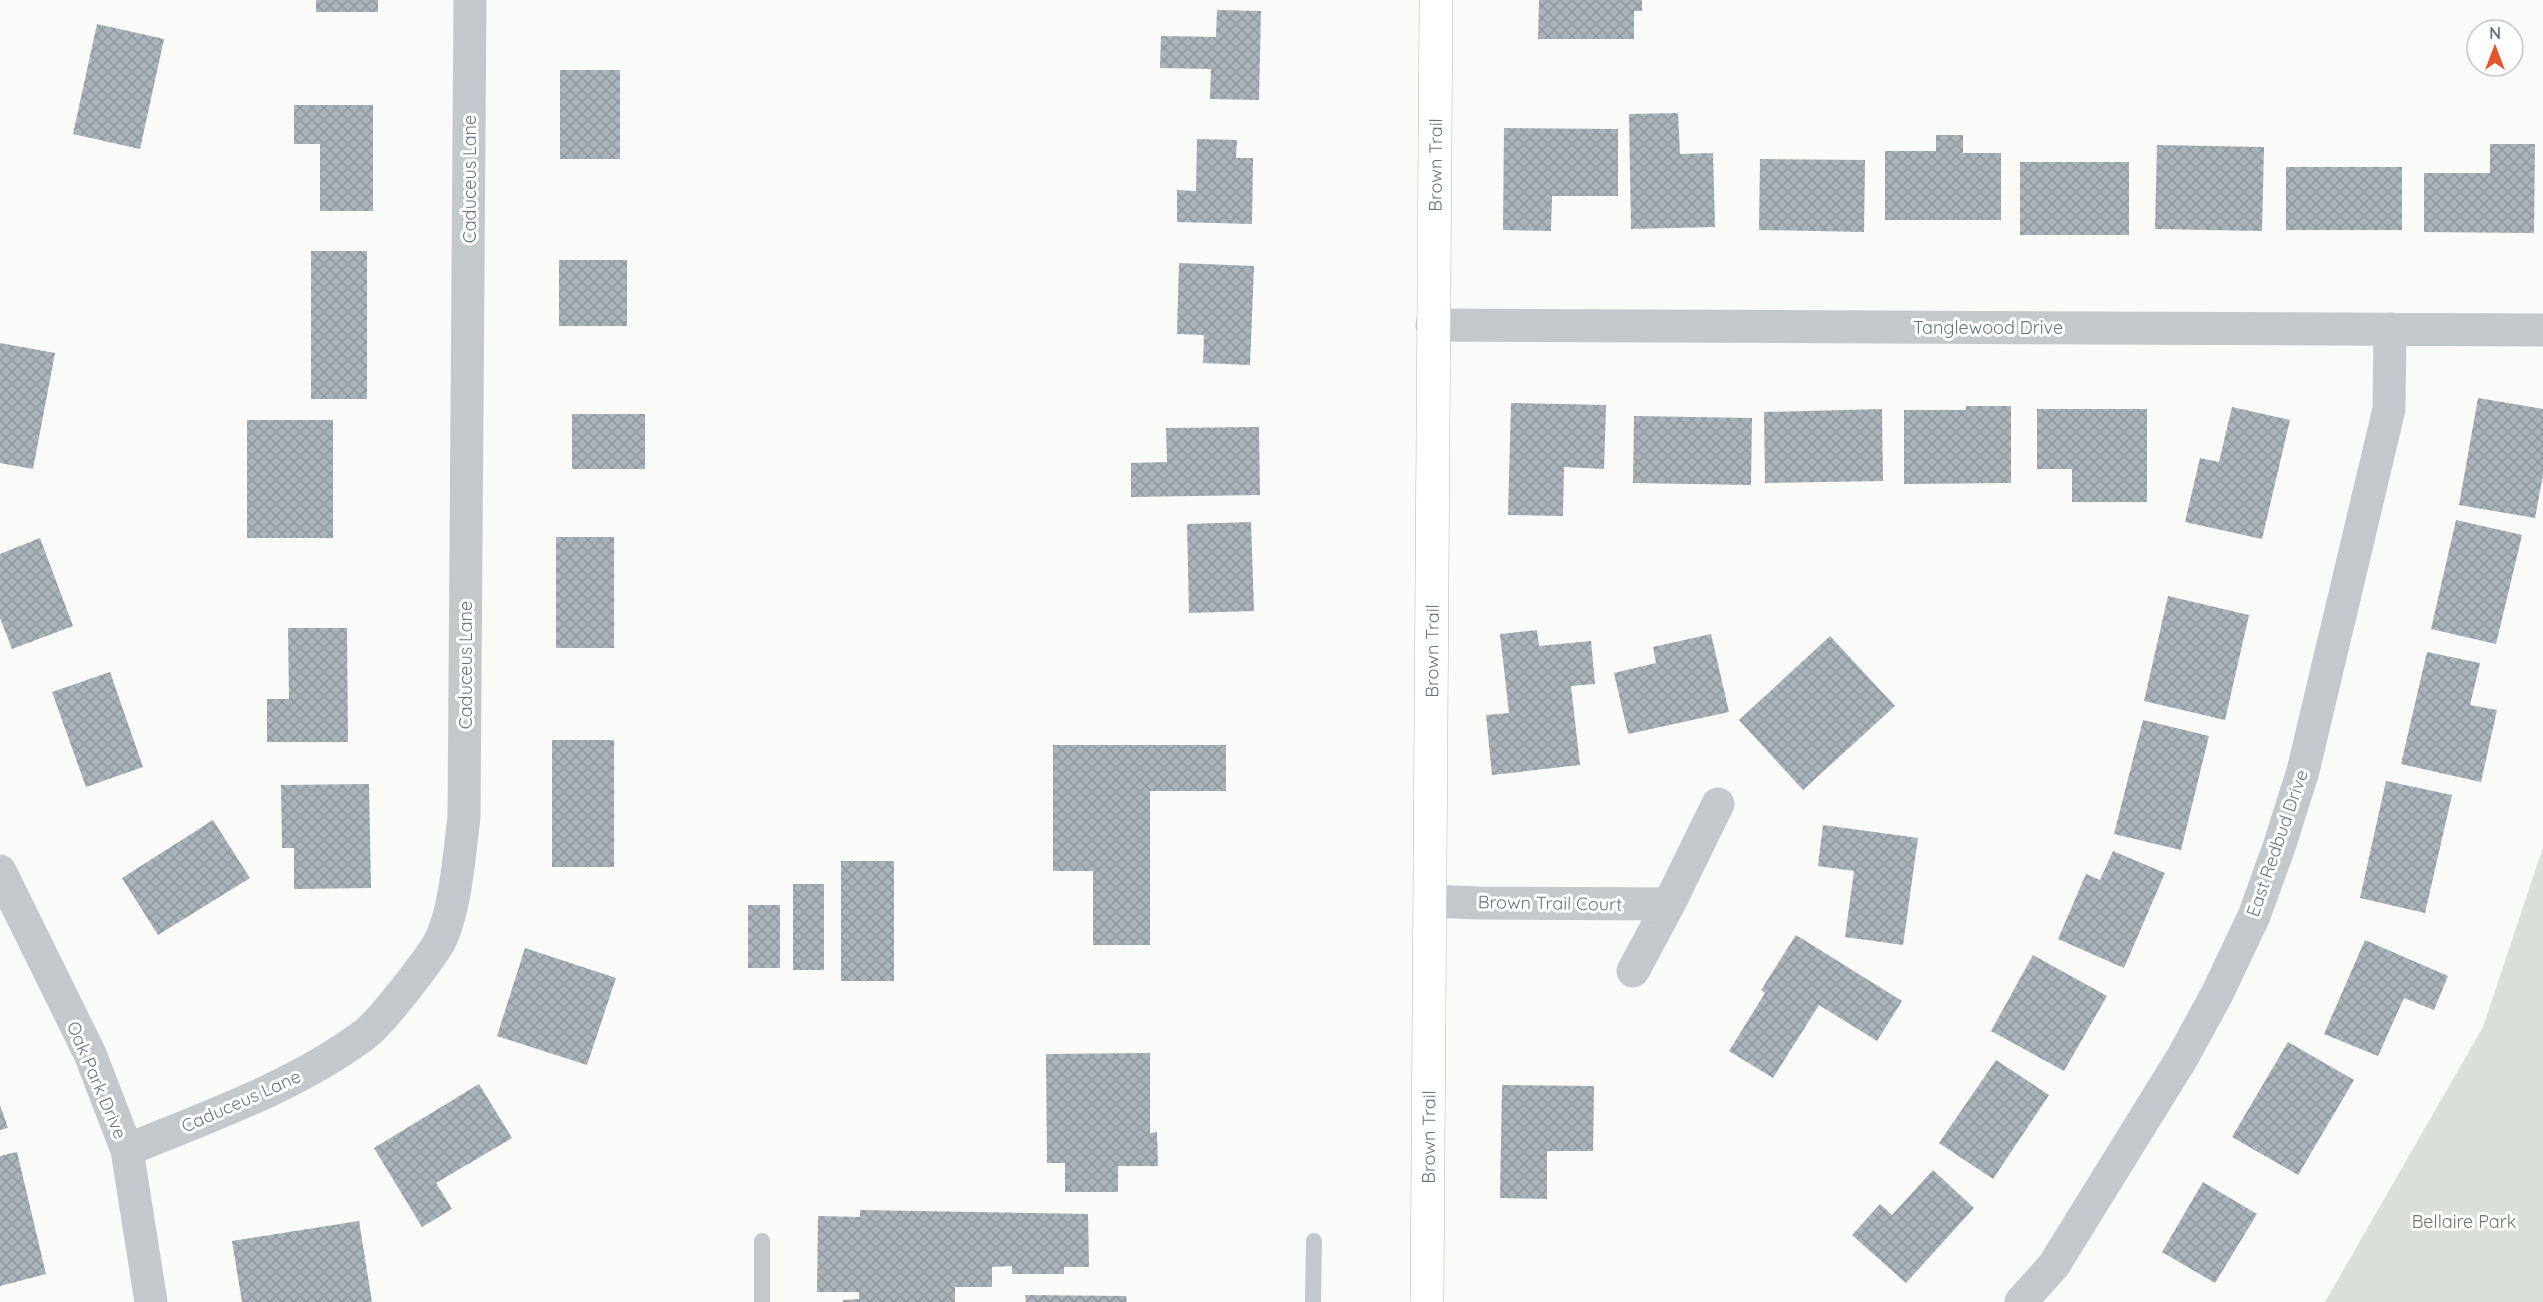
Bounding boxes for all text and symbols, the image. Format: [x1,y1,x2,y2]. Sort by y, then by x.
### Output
north arrow [2465,18,2525,78]
text: N [2489,23,2501,43]
street label: Caduceus Lane [458,115,481,243]
street label: Brown Trail [1423,118,1447,212]
street label: Tanglewood Drive [1913,316,2063,339]
street label: Caduceus Lane [454,601,477,729]
street label: Brown Trail [1420,604,1443,698]
street label: East Redbud Drive [2241,766,2313,920]
street label: Brown Trail Court [1478,890,1622,916]
street label: Oak Park Drive [62,1018,132,1142]
street label: Caduceus Lane [178,1064,304,1138]
street label: Brown Trail [1416,1090,1440,1184]
park label: Bellaire Park [2412,1210,2516,1233]

